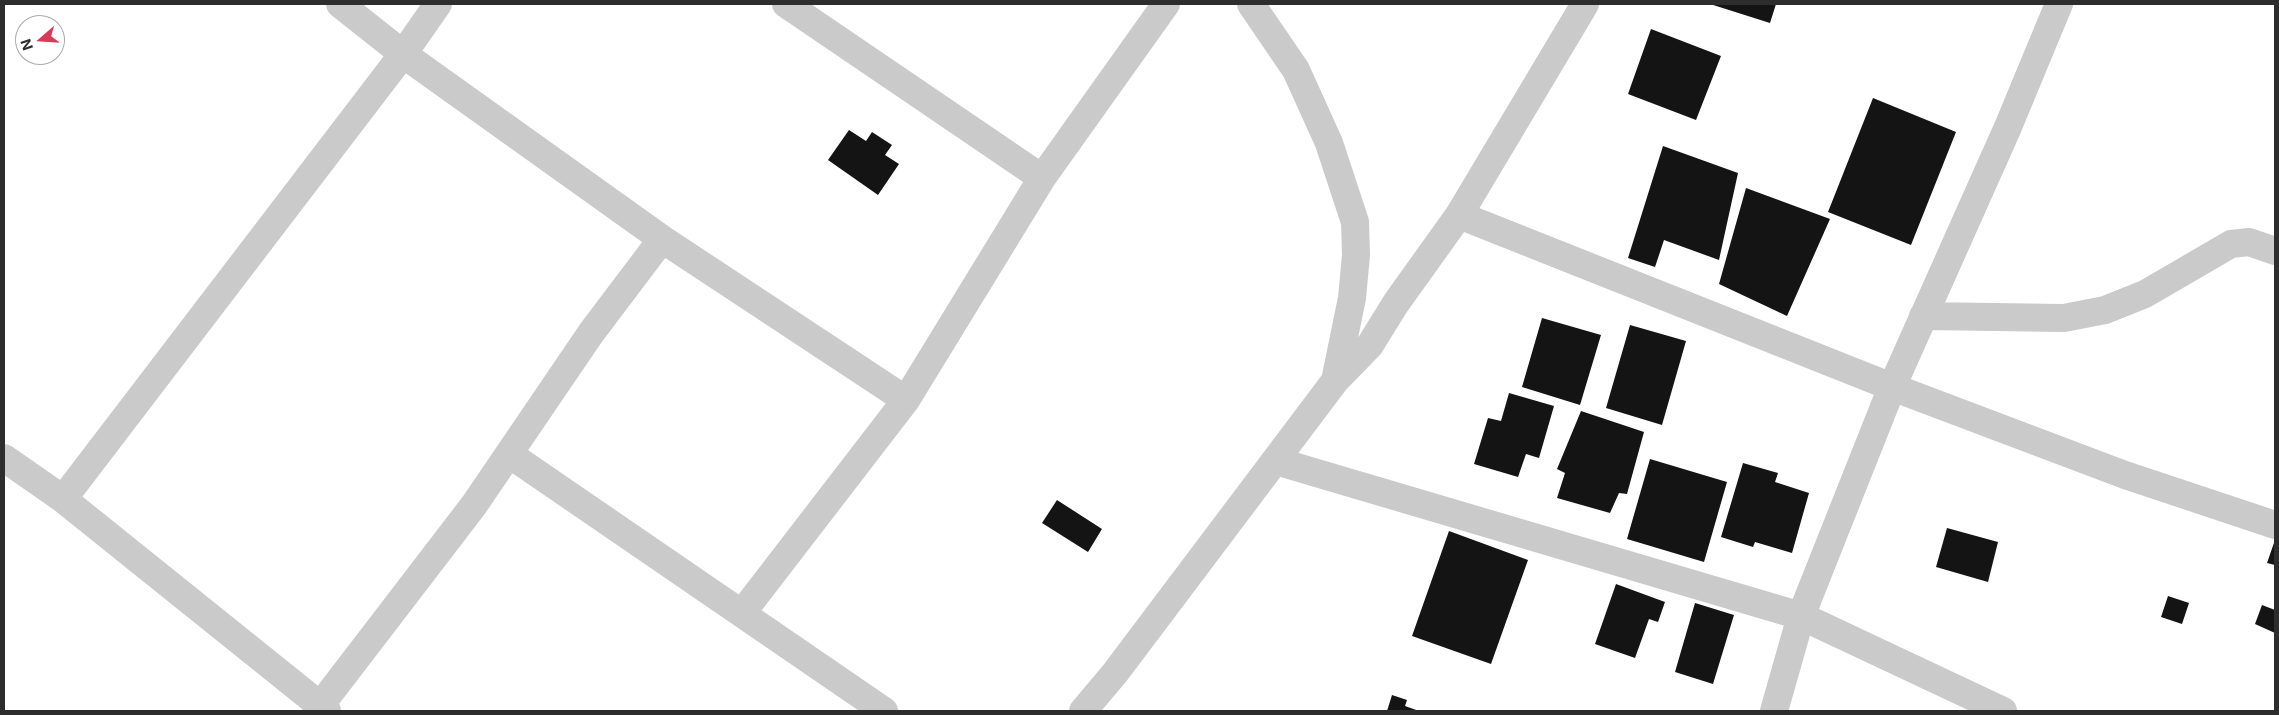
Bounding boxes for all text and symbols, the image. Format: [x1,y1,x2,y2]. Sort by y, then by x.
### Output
north arrow [15,15,65,65]
text: N [17,37,36,53]

